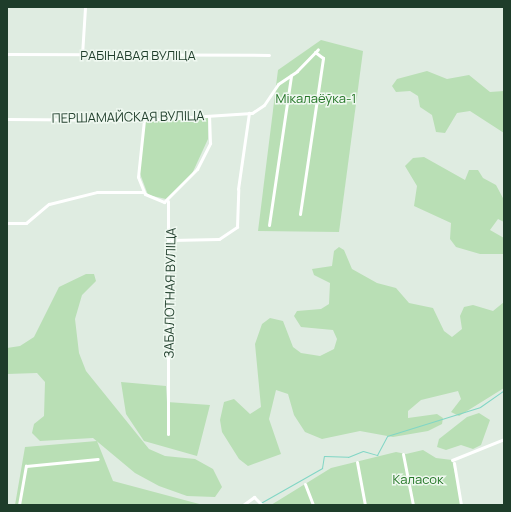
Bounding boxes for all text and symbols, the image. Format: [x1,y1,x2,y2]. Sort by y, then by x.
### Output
street label: РАБІНАВАЯ ВУЛІЦА [80,47,196,63]
park label: Мікалаёўка-1 [276,90,356,106]
street label: ПЕРШАМАЙСКАЯ ВУЛІЦА [51,108,205,126]
street label: ЗАБАЛОТНАЯ ВУЛІЦА [161,228,179,358]
park label: Каласок [393,471,443,487]

